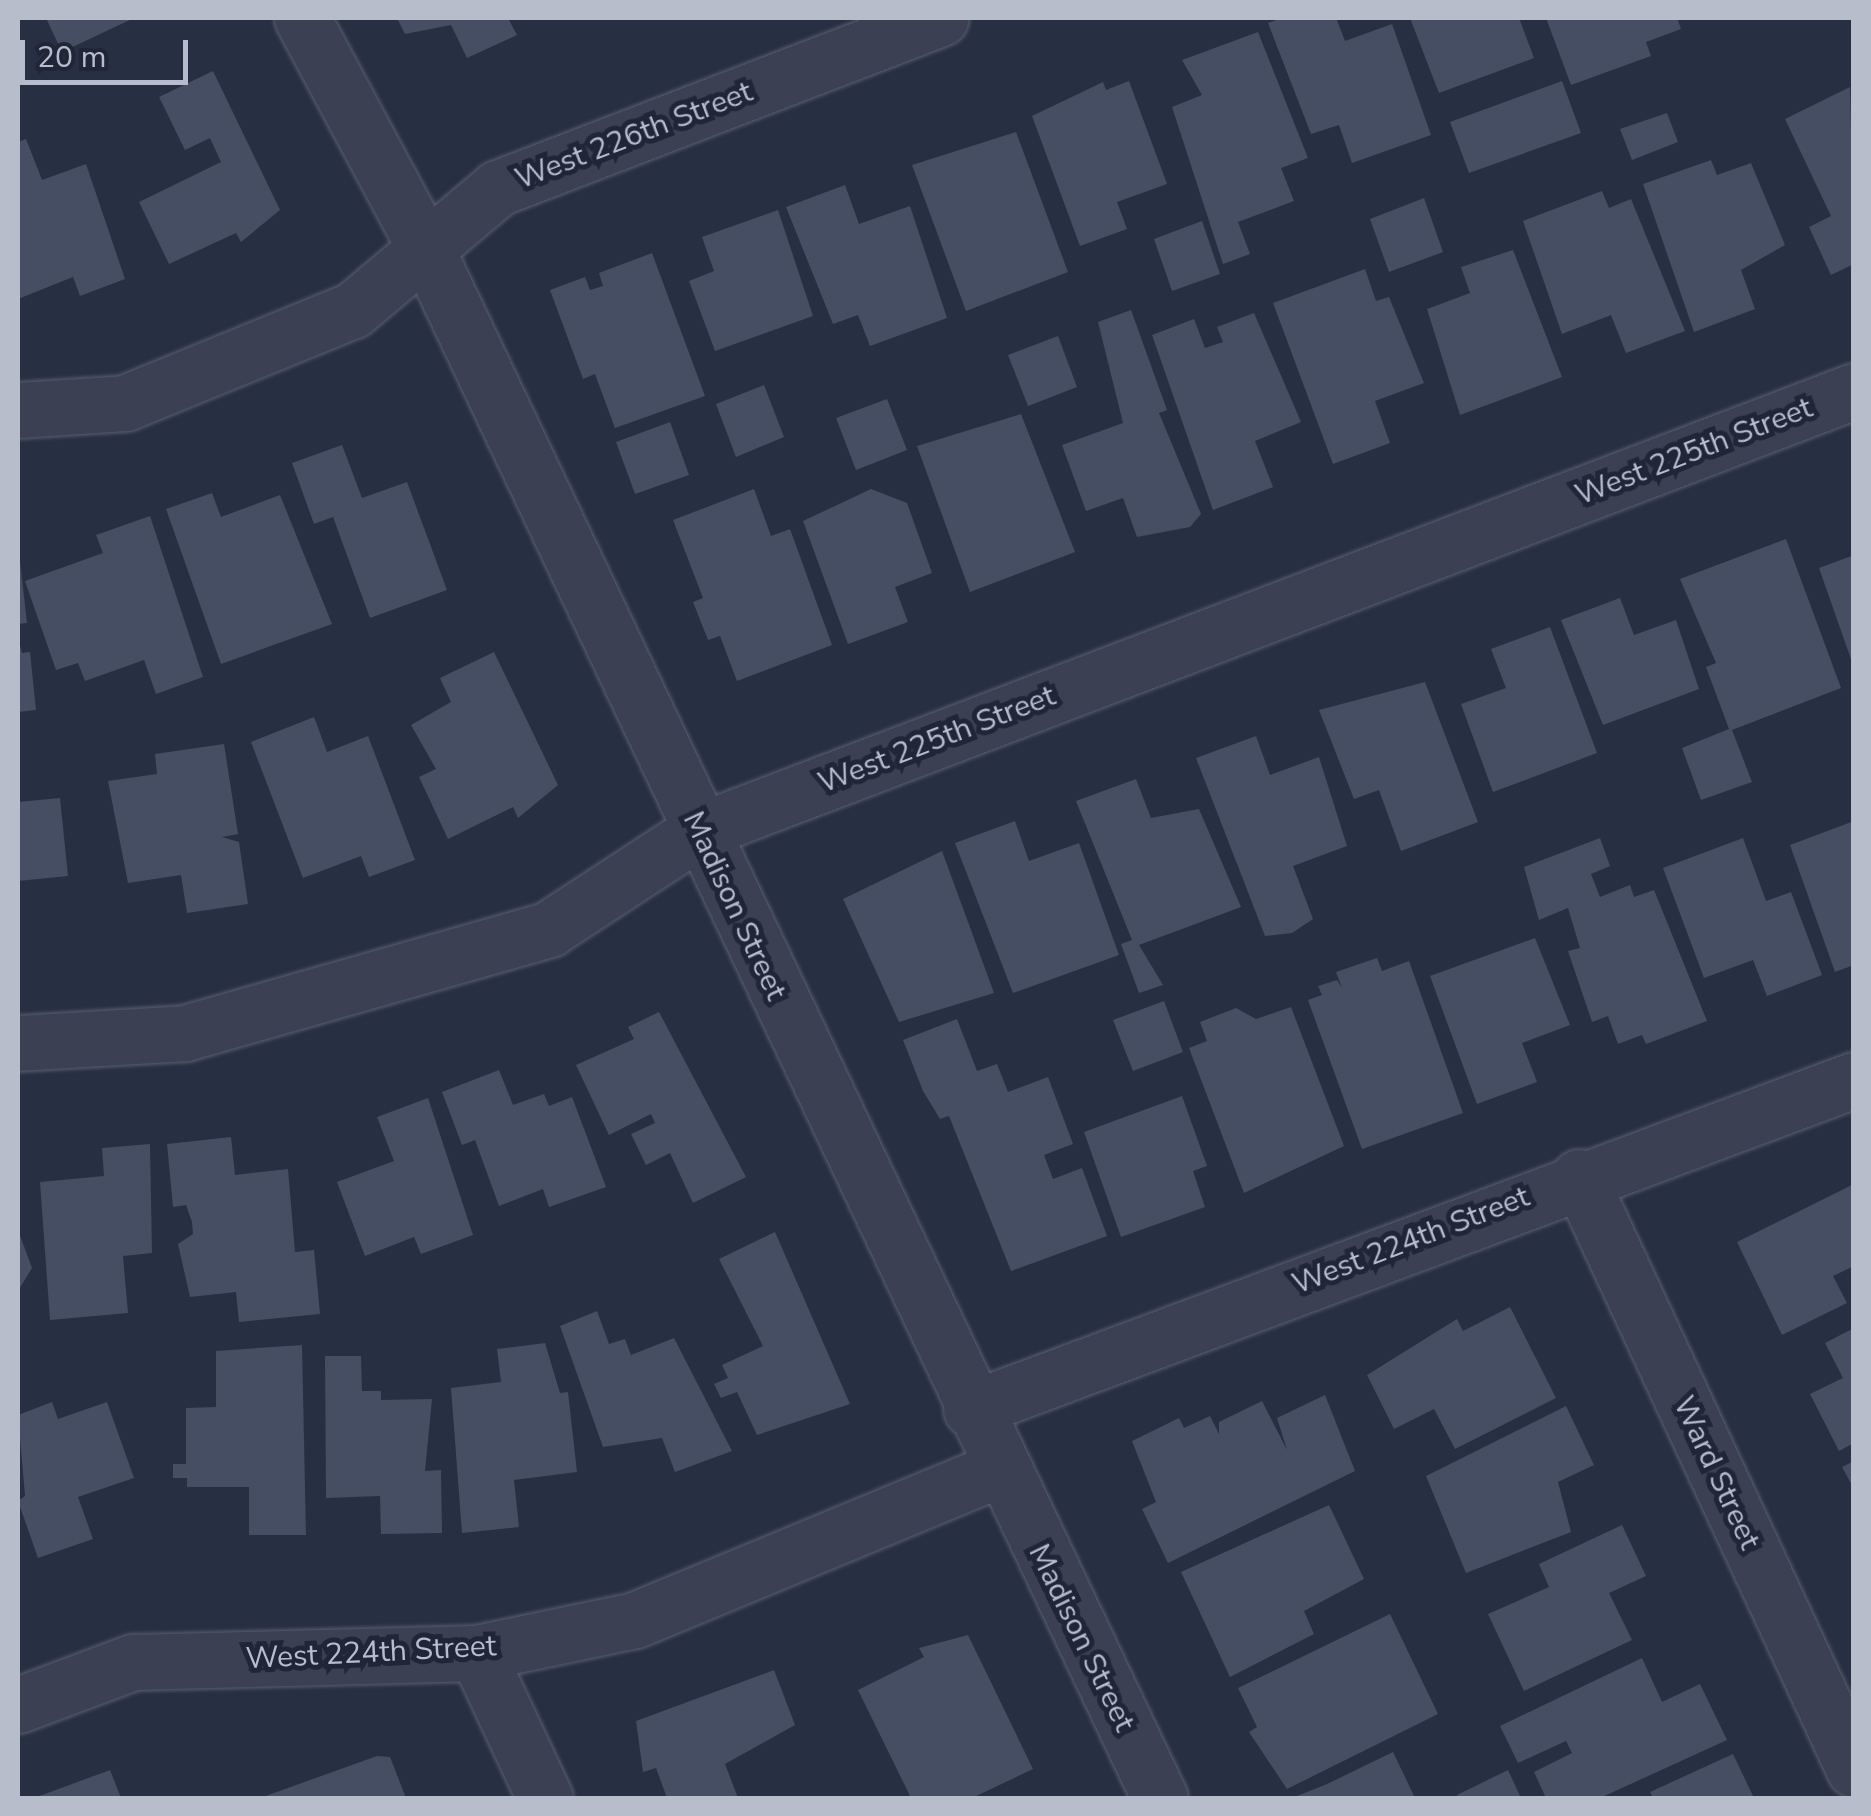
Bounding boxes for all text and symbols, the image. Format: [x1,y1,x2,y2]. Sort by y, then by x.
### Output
scale bar [25,20,192,82]
text: 20 m [37,37,106,78]
street label: West 226th Street [510,74,758,198]
street label: West 225th Street [1570,390,1818,514]
street label: West 225th Street [813,678,1061,802]
street label: Madison Street [675,806,793,1006]
street label: West 224th Street [1287,1179,1535,1303]
street label: Ward Street [1665,1391,1767,1555]
street label: Madison Street [1020,1539,1142,1737]
street label: West 224th Street [245,1628,497,1678]

